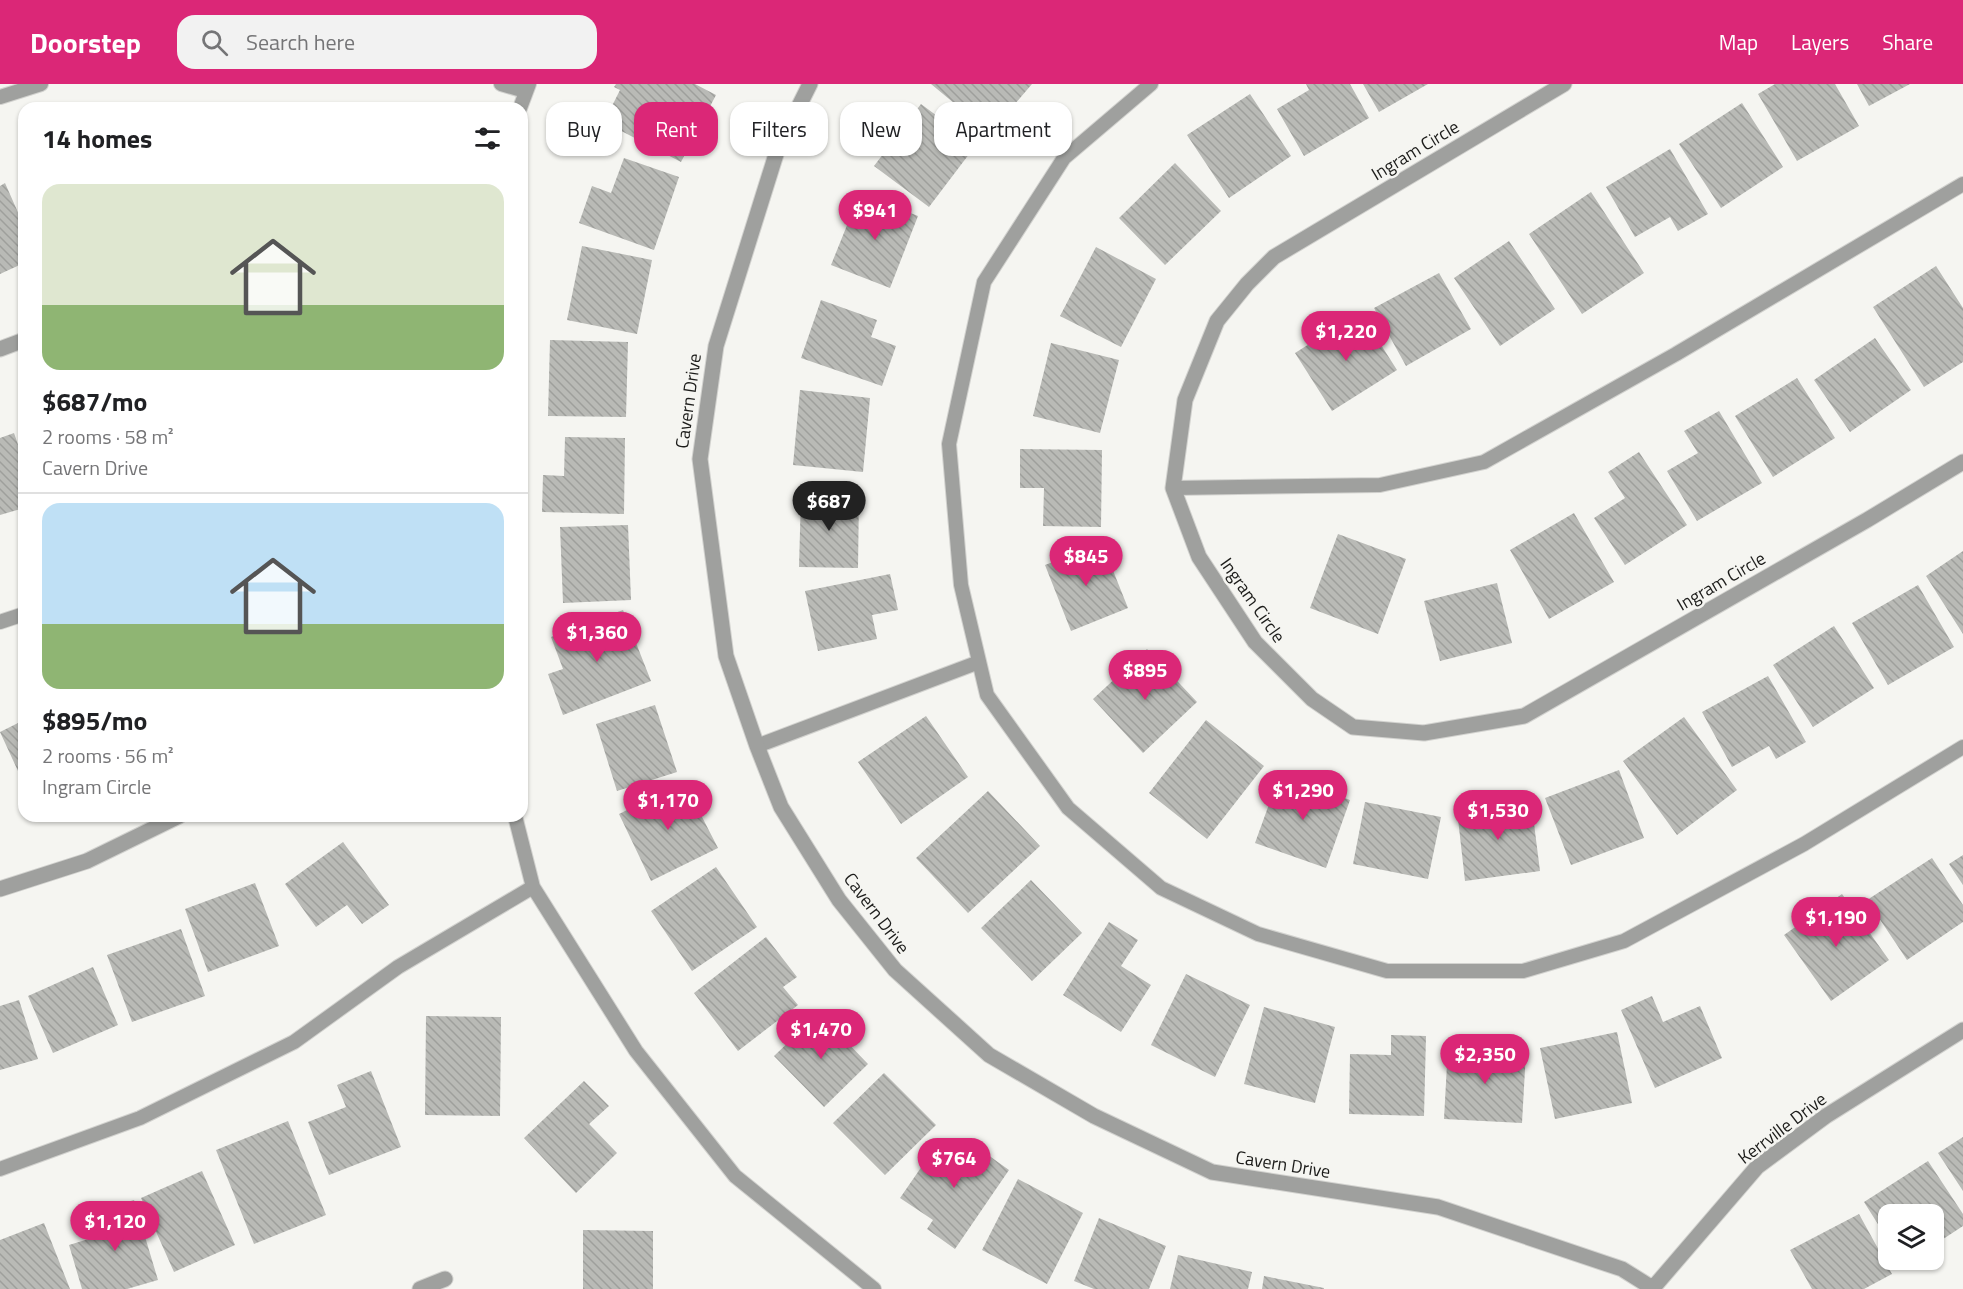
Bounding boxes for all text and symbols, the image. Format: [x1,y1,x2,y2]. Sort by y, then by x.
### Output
search box [177,15,597,69]
text: Doorstep [30,21,141,64]
text: Search here [246,25,355,59]
icon: search [198,26,231,59]
text: Map [1719,26,1758,58]
text: Layers [1791,26,1849,58]
text: Share [1882,26,1933,58]
chip: Buy [546,102,622,156]
chip: Rent [634,102,718,156]
chip: Filters [730,102,828,156]
chip: New [840,102,922,156]
chip: Apartment [934,102,1072,156]
street label: Ingram Circle [1366,113,1464,187]
text: 14 homes [42,119,152,158]
icon: filters [471,122,504,155]
pin: $941 [839,190,911,241]
text: $941 [853,194,897,225]
icon: home [219,223,327,331]
pin: $1,220 [1297,311,1395,362]
text: $1,220 [1315,315,1377,346]
street label: Cavern Drive [668,352,708,450]
text: $687/mo [42,382,147,421]
text: 2 rooms · 58 m² [42,421,174,452]
text: Cavern Drive [42,452,148,483]
pin: $687 [793,481,865,532]
text: $687 [807,485,851,516]
pin: $845 [1050,536,1122,587]
text: $845 [1064,540,1108,571]
icon: home [219,542,327,650]
street label: Ingram Circle [1672,545,1770,617]
street label: Ingram Circle [1214,552,1292,648]
pin: $1,360 [548,612,646,663]
text: $1,360 [566,616,628,647]
pin: $895 [1109,650,1181,701]
text: $895 [1123,654,1167,685]
text: $895/mo [42,701,147,740]
text: 2 rooms · 56 m² [42,740,174,771]
pin: $1,290 [1254,770,1352,821]
text: Ingram Circle [42,771,151,802]
text: $1,290 [1272,774,1334,805]
pin: $1,170 [619,780,717,831]
text: $1,170 [637,784,699,815]
pin: $1,530 [1449,790,1547,841]
text: $1,530 [1467,794,1529,825]
street label: Cavern Drive [837,867,917,959]
pin: $1,190 [1787,897,1885,948]
text: $1,190 [1805,901,1867,932]
pin: $1,470 [772,1009,870,1060]
text: $1,470 [790,1013,852,1044]
pin: $2,350 [1436,1034,1534,1085]
text: $2,350 [1454,1038,1516,1069]
street label: Kerrville Drive [1732,1086,1832,1170]
pin: $764 [918,1138,990,1189]
text: $764 [932,1142,976,1173]
street label: Cavern Drive [1234,1143,1332,1185]
pin: $1,120 [66,1201,164,1252]
map controls [1878,1204,1944,1270]
button: layers [1878,1204,1944,1270]
text: $1,120 [84,1205,146,1236]

